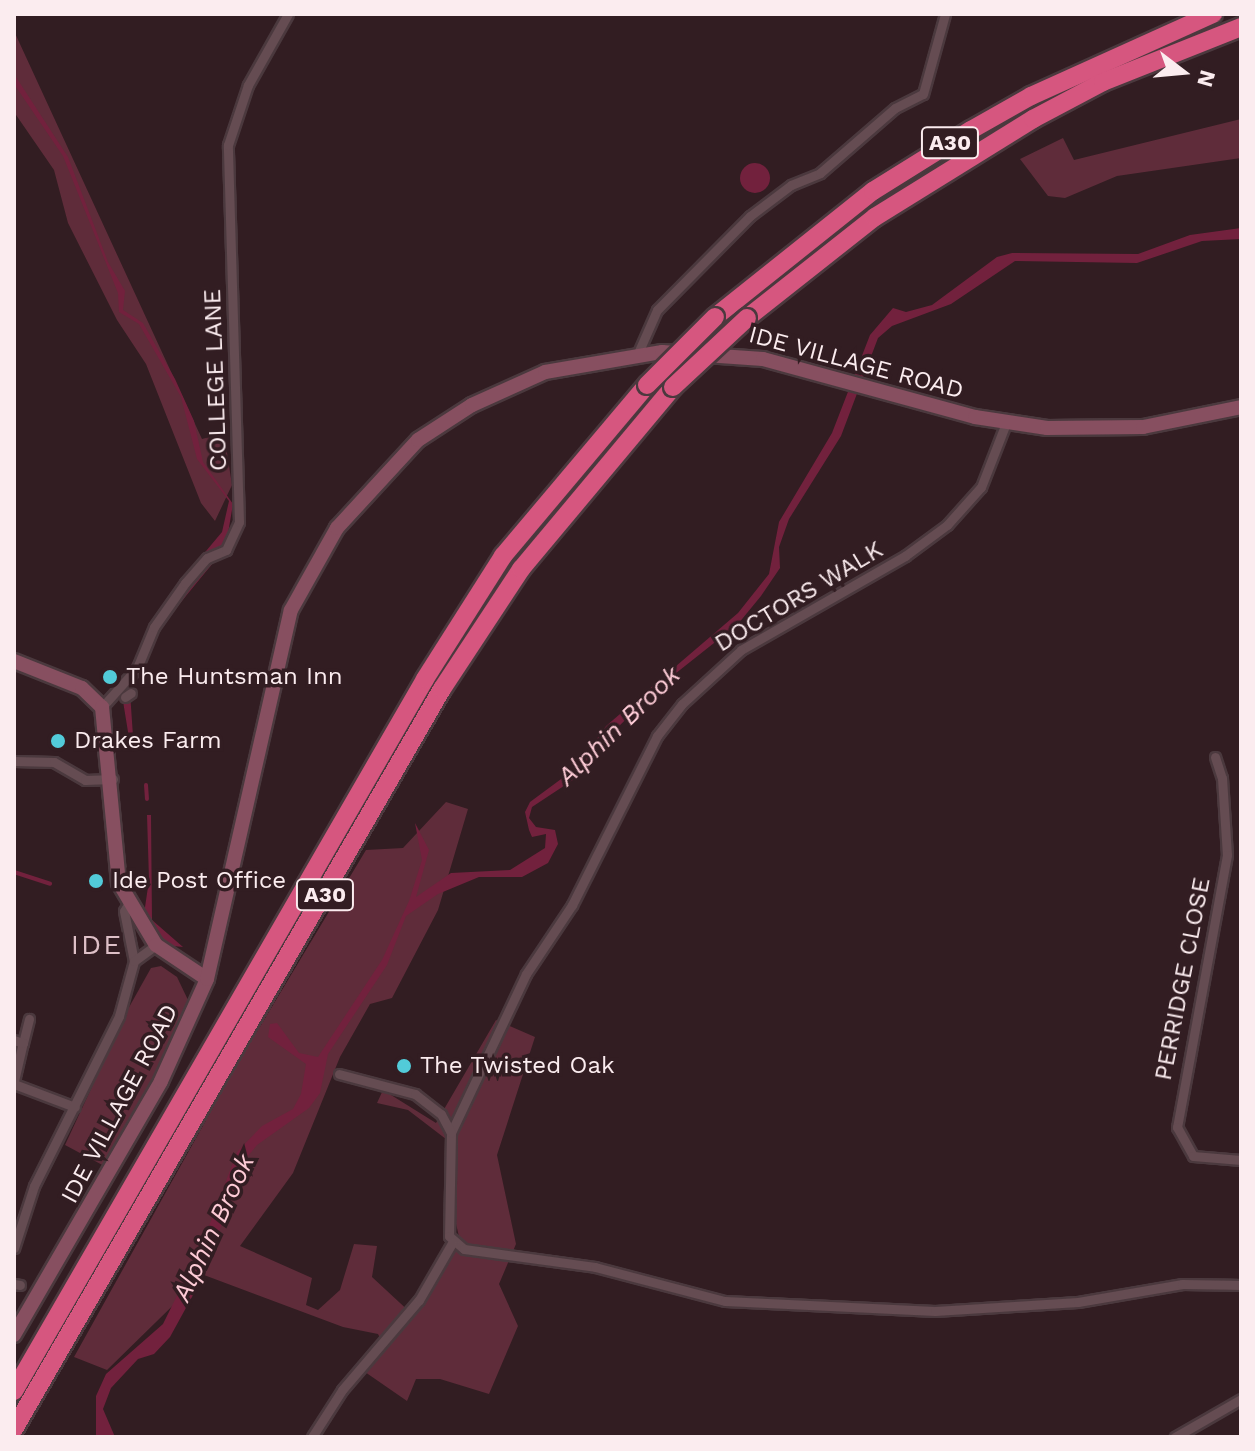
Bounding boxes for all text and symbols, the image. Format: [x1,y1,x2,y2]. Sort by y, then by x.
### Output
north arrow [1143,32,1223,112]
text: N [1192,67,1221,90]
road number: A30 [920,125,980,161]
street label: COLLEGE LANE [198,289,234,471]
street label: IDE VILLAGE ROAD [745,320,967,406]
street label: DOCTORS WALK [710,535,888,659]
water label: Alphin Brook [551,660,687,792]
place label: The Huntsman Inn [126,663,343,691]
marker: The Huntsman Inn [101,668,119,686]
place label: Drakes Farm [74,727,222,755]
marker: Drakes Farm [49,732,67,750]
place label: Ide Post Office [112,867,286,895]
marker: Ide Post Office [87,872,105,890]
street label: PERRIDGE CLOSE [1149,875,1217,1083]
road number: A30 [295,877,355,913]
district label: IDE [71,928,123,962]
street label: IDE VILLAGE ROAD [55,999,185,1209]
place label: The Twisted Oak [420,1052,615,1080]
marker: The Twisted Oak [395,1057,413,1075]
water label: Alphin Brook [166,1149,262,1307]

